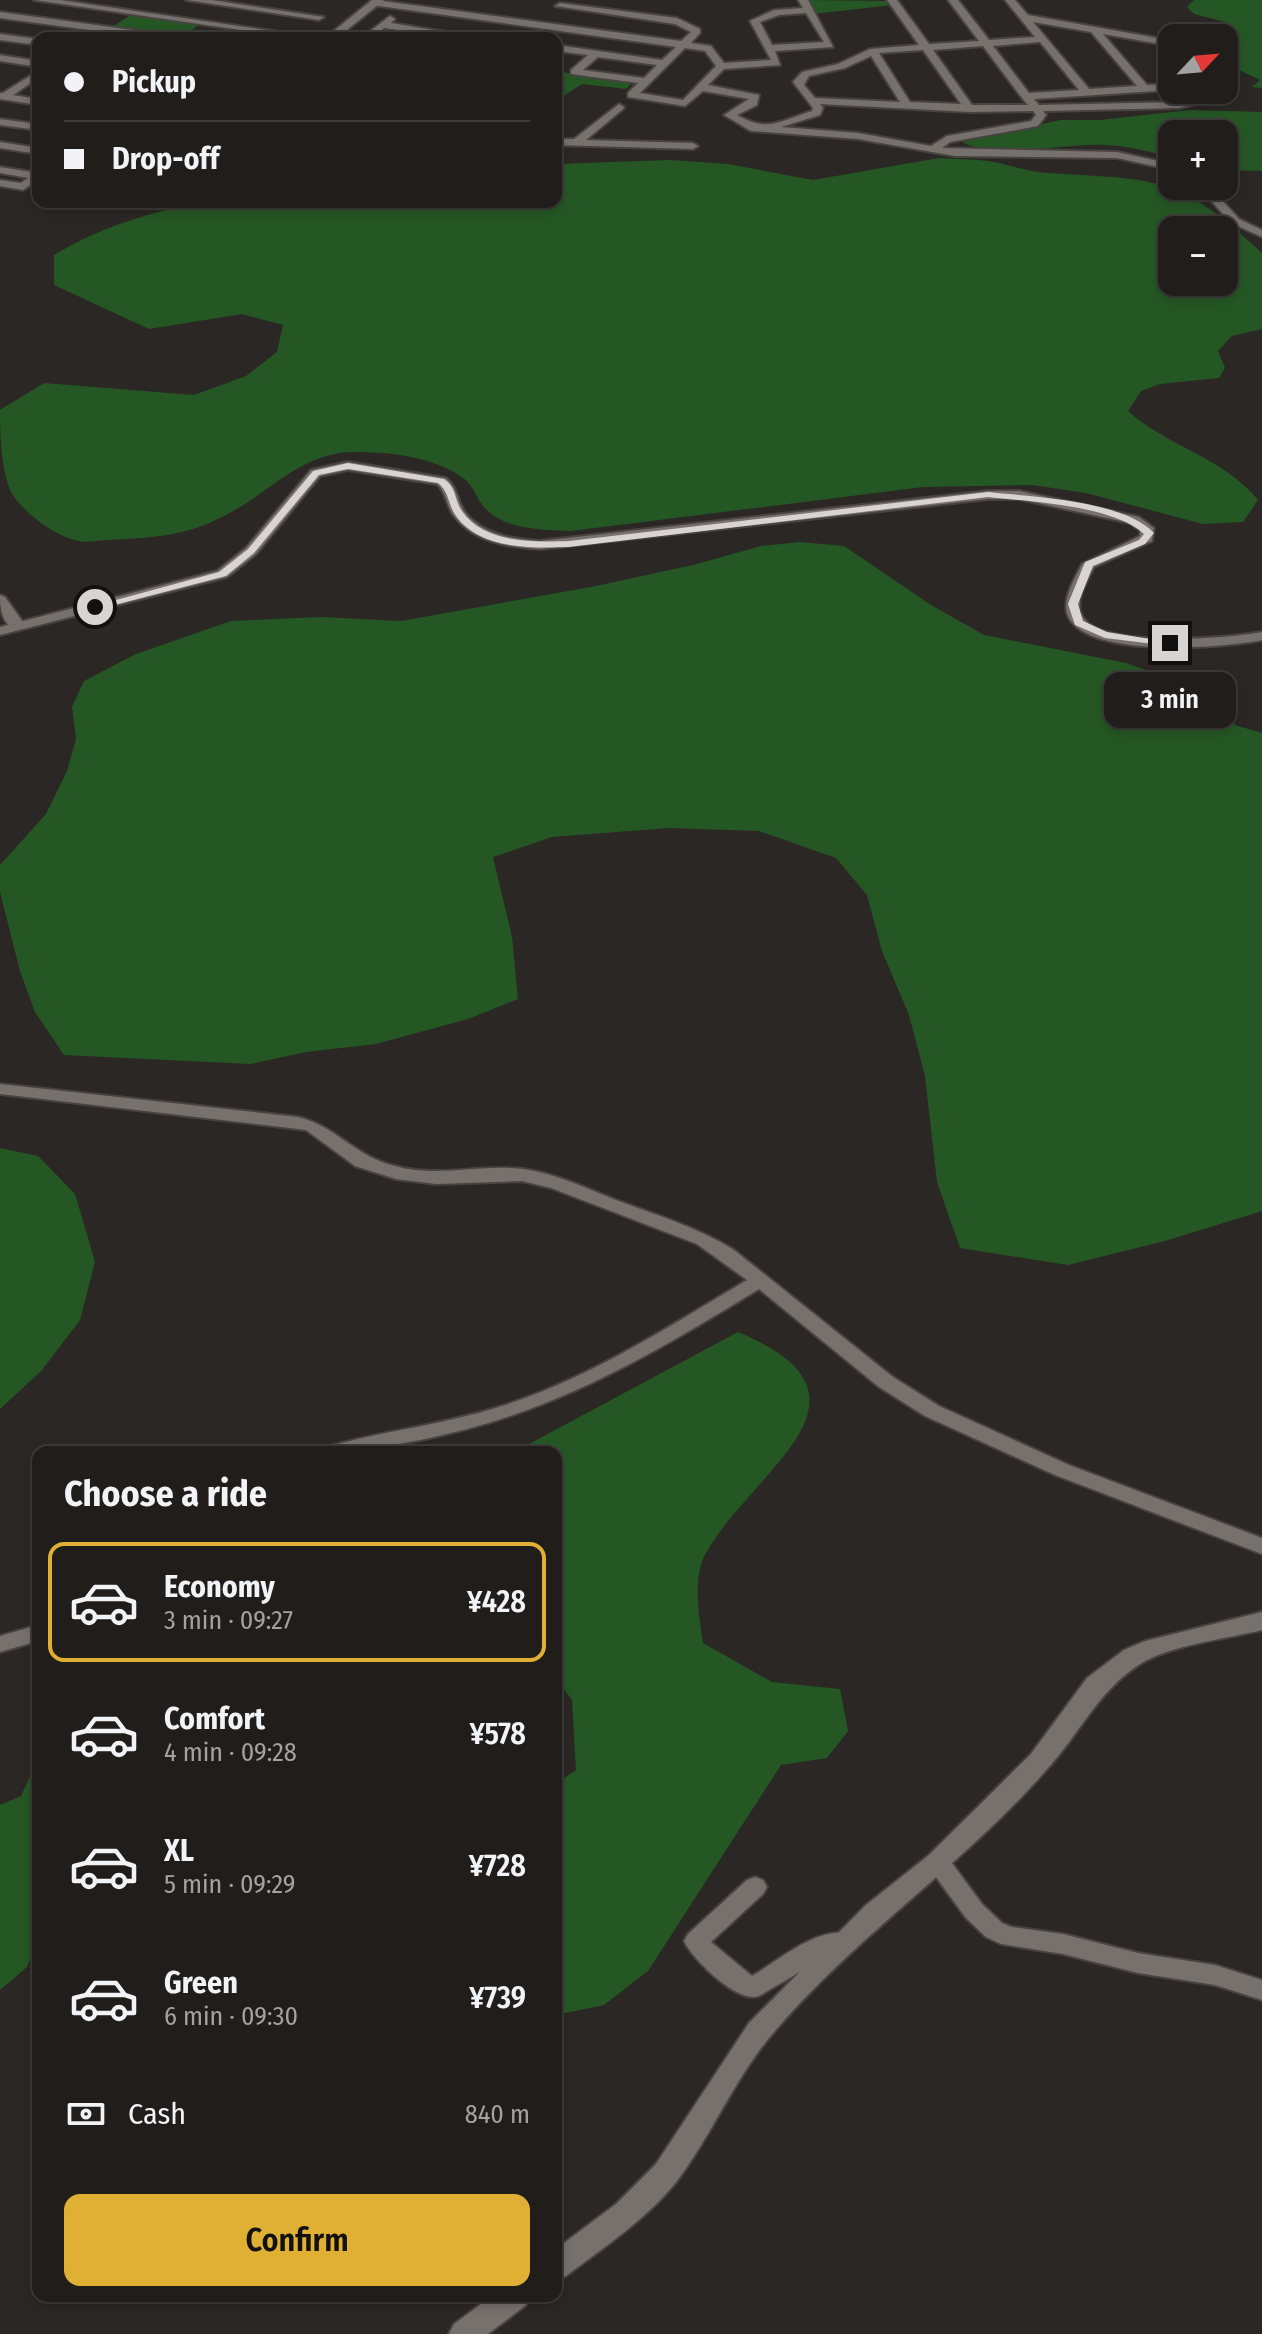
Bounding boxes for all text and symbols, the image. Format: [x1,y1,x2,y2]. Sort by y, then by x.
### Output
north arrow [1158,24,1238,104]
map controls [1158,24,1238,296]
text: Pickup [112,64,196,100]
button: + [1158,120,1238,200]
text: Drop-off [112,141,219,177]
button: − [1158,216,1238,296]
route start [77,589,113,625]
route end [1152,625,1188,661]
callout: 3 min [1104,671,1236,727]
text: 3 min [1141,684,1199,715]
text: Choose a ride [64,1472,267,1516]
icon: car [68,1566,140,1638]
text: Economy [164,1569,275,1605]
text: ¥428 [467,1584,526,1620]
text: 3 min · 09:27 [164,1605,293,1636]
icon: car [68,1698,140,1770]
text: Comfort [164,1701,265,1737]
text: ¥578 [469,1716,526,1752]
text: 4 min · 09:28 [164,1737,297,1768]
icon: car [68,1830,140,1902]
text: XL [164,1833,194,1869]
text: ¥728 [469,1848,526,1884]
text: 5 min · 09:29 [164,1869,295,1900]
icon: car [68,1962,140,2034]
text: Green [164,1965,238,2001]
text: ¥739 [469,1980,526,2016]
text: 6 min · 09:30 [164,2001,298,2032]
icon: cash [64,2092,108,2136]
text: Cash [128,2096,186,2132]
text: 840 m [465,2099,530,2130]
button: Confirm [64,2194,530,2286]

